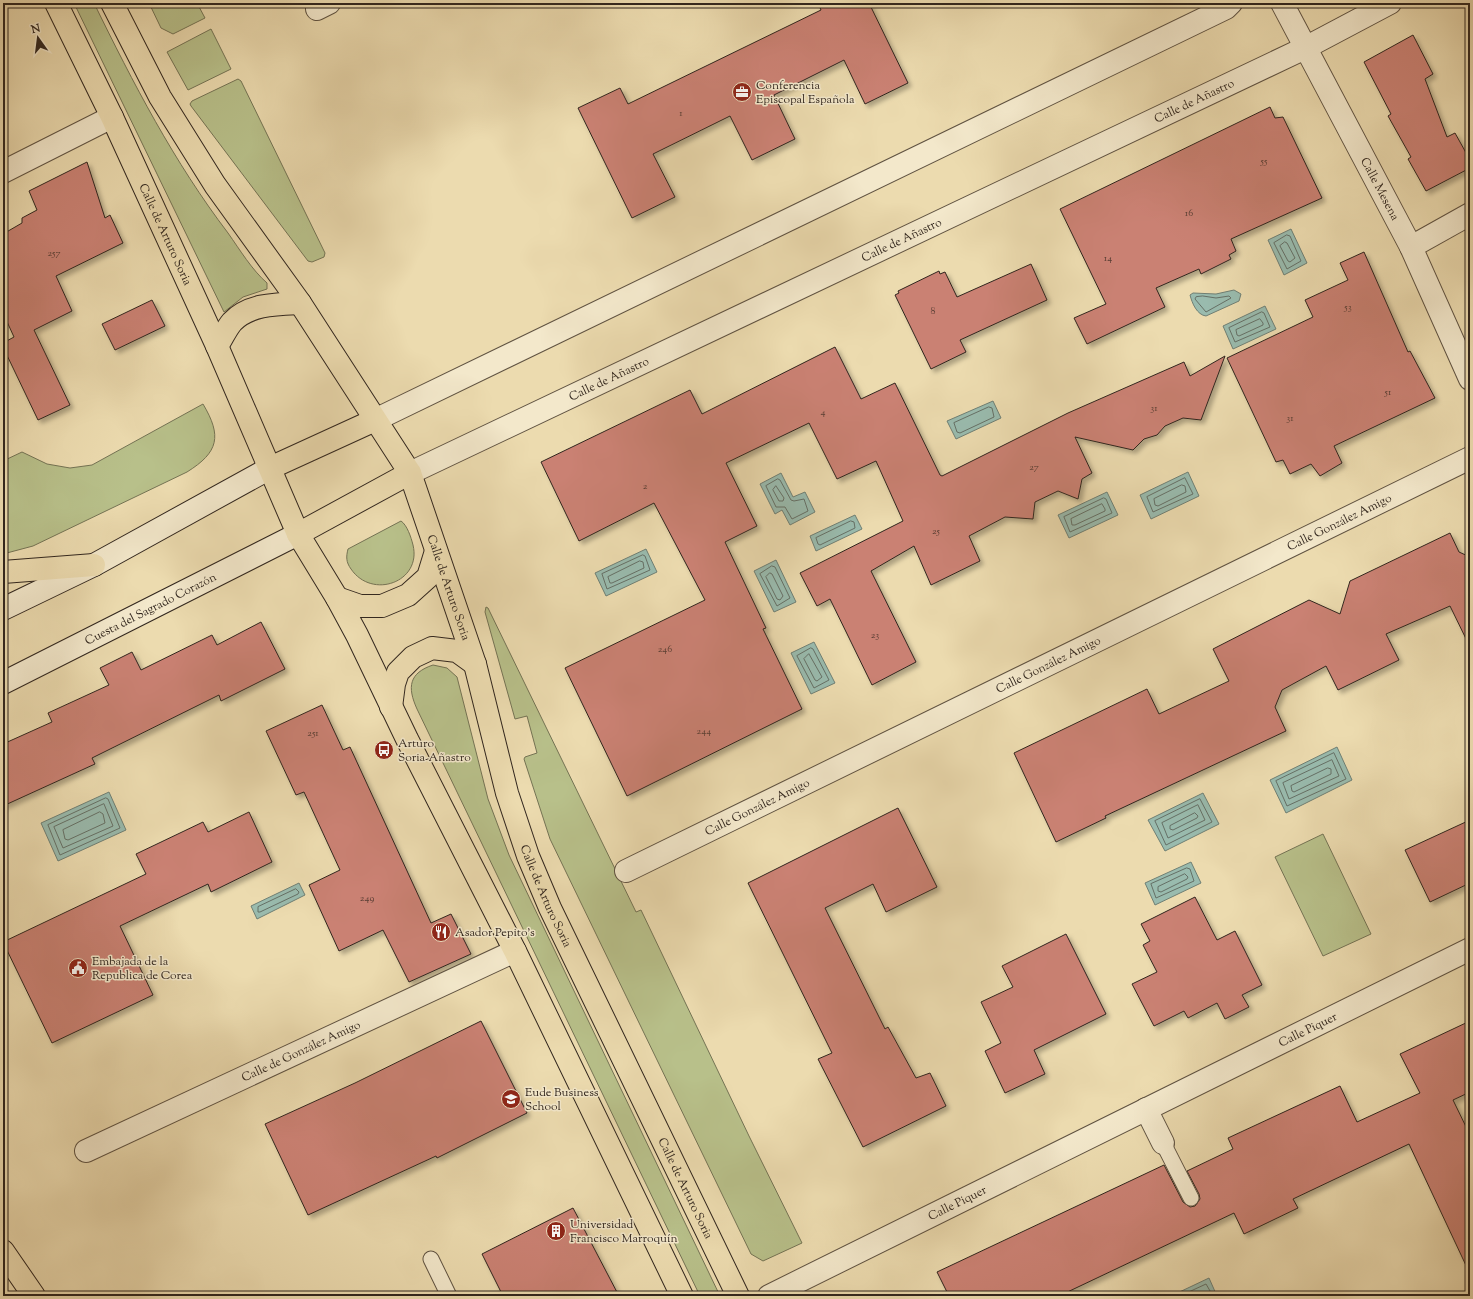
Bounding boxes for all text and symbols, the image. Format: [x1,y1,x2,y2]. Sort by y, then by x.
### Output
north arrow [18,18,58,58]
text: N [29,20,42,38]
street label: Calle de Añastro [1151,75,1238,128]
place label: Conferencia Episcopal Española [756,77,855,109]
office icon: Conferencia Episcopal Española [731,81,753,103]
house number: 1 [679,106,683,121]
house number: 55 [1260,154,1268,169]
street label: Calle Mesena [1355,154,1404,224]
street label: Calle de Arturo Soria [134,181,196,289]
house number: 16 [1185,206,1193,221]
street label: Calle de Añastro [859,214,945,267]
house number: 257 [47,246,61,261]
house number: 14 [1104,251,1112,266]
house number: 53 [1343,300,1352,315]
house number: 8 [931,304,936,319]
street label: Calle de Añastro [566,353,653,406]
house number: 51 [1384,385,1392,400]
house number: 31 [1150,401,1158,416]
house number: 4 [820,405,826,420]
house number: 31 [1286,411,1294,426]
house number: 27 [1029,460,1039,475]
house number: 2 [643,479,648,494]
street label: Calle González Amigo [1284,489,1396,556]
house number: 25 [932,524,941,539]
street label: Calle de Arturo Soria [422,532,474,643]
street label: Cuesta del Sagrado Corazón [82,569,220,650]
house number: 23 [871,628,879,643]
street label: Calle González Amigo [993,632,1104,699]
house number: 246 [658,642,672,657]
house number: 244 [697,724,711,739]
house number: 251 [307,726,319,741]
place label: Arturo Soria-Añastro [398,735,471,767]
bus stop icon: Arturo Soria-Añastro [373,739,395,761]
street label: Calle González Amigo [702,774,813,841]
street label: Calle de Arturo Soria [515,842,576,951]
house number: 249 [360,891,374,906]
restaurant icon: Asador Pepito's [430,921,452,943]
place label: Asador Pepito's [455,924,535,942]
place label: Embajada de la Republica de Corea [92,953,193,985]
public building icon: Embajada de la Republica de Corea [67,957,89,979]
street label: Calle Piquer [1276,1008,1341,1052]
street label: Calle de González Amigo [239,1016,364,1087]
place label: Eude Business School [525,1084,599,1116]
school or university icon: Eude Business School [500,1088,522,1110]
street label: Calle de Arturo Soria [653,1135,717,1243]
street label: Calle Piquer [925,1181,990,1226]
place label: Universidad Francisco Marroquín [570,1216,678,1248]
building icon: Universidad Francisco Marroquín [545,1220,567,1242]

